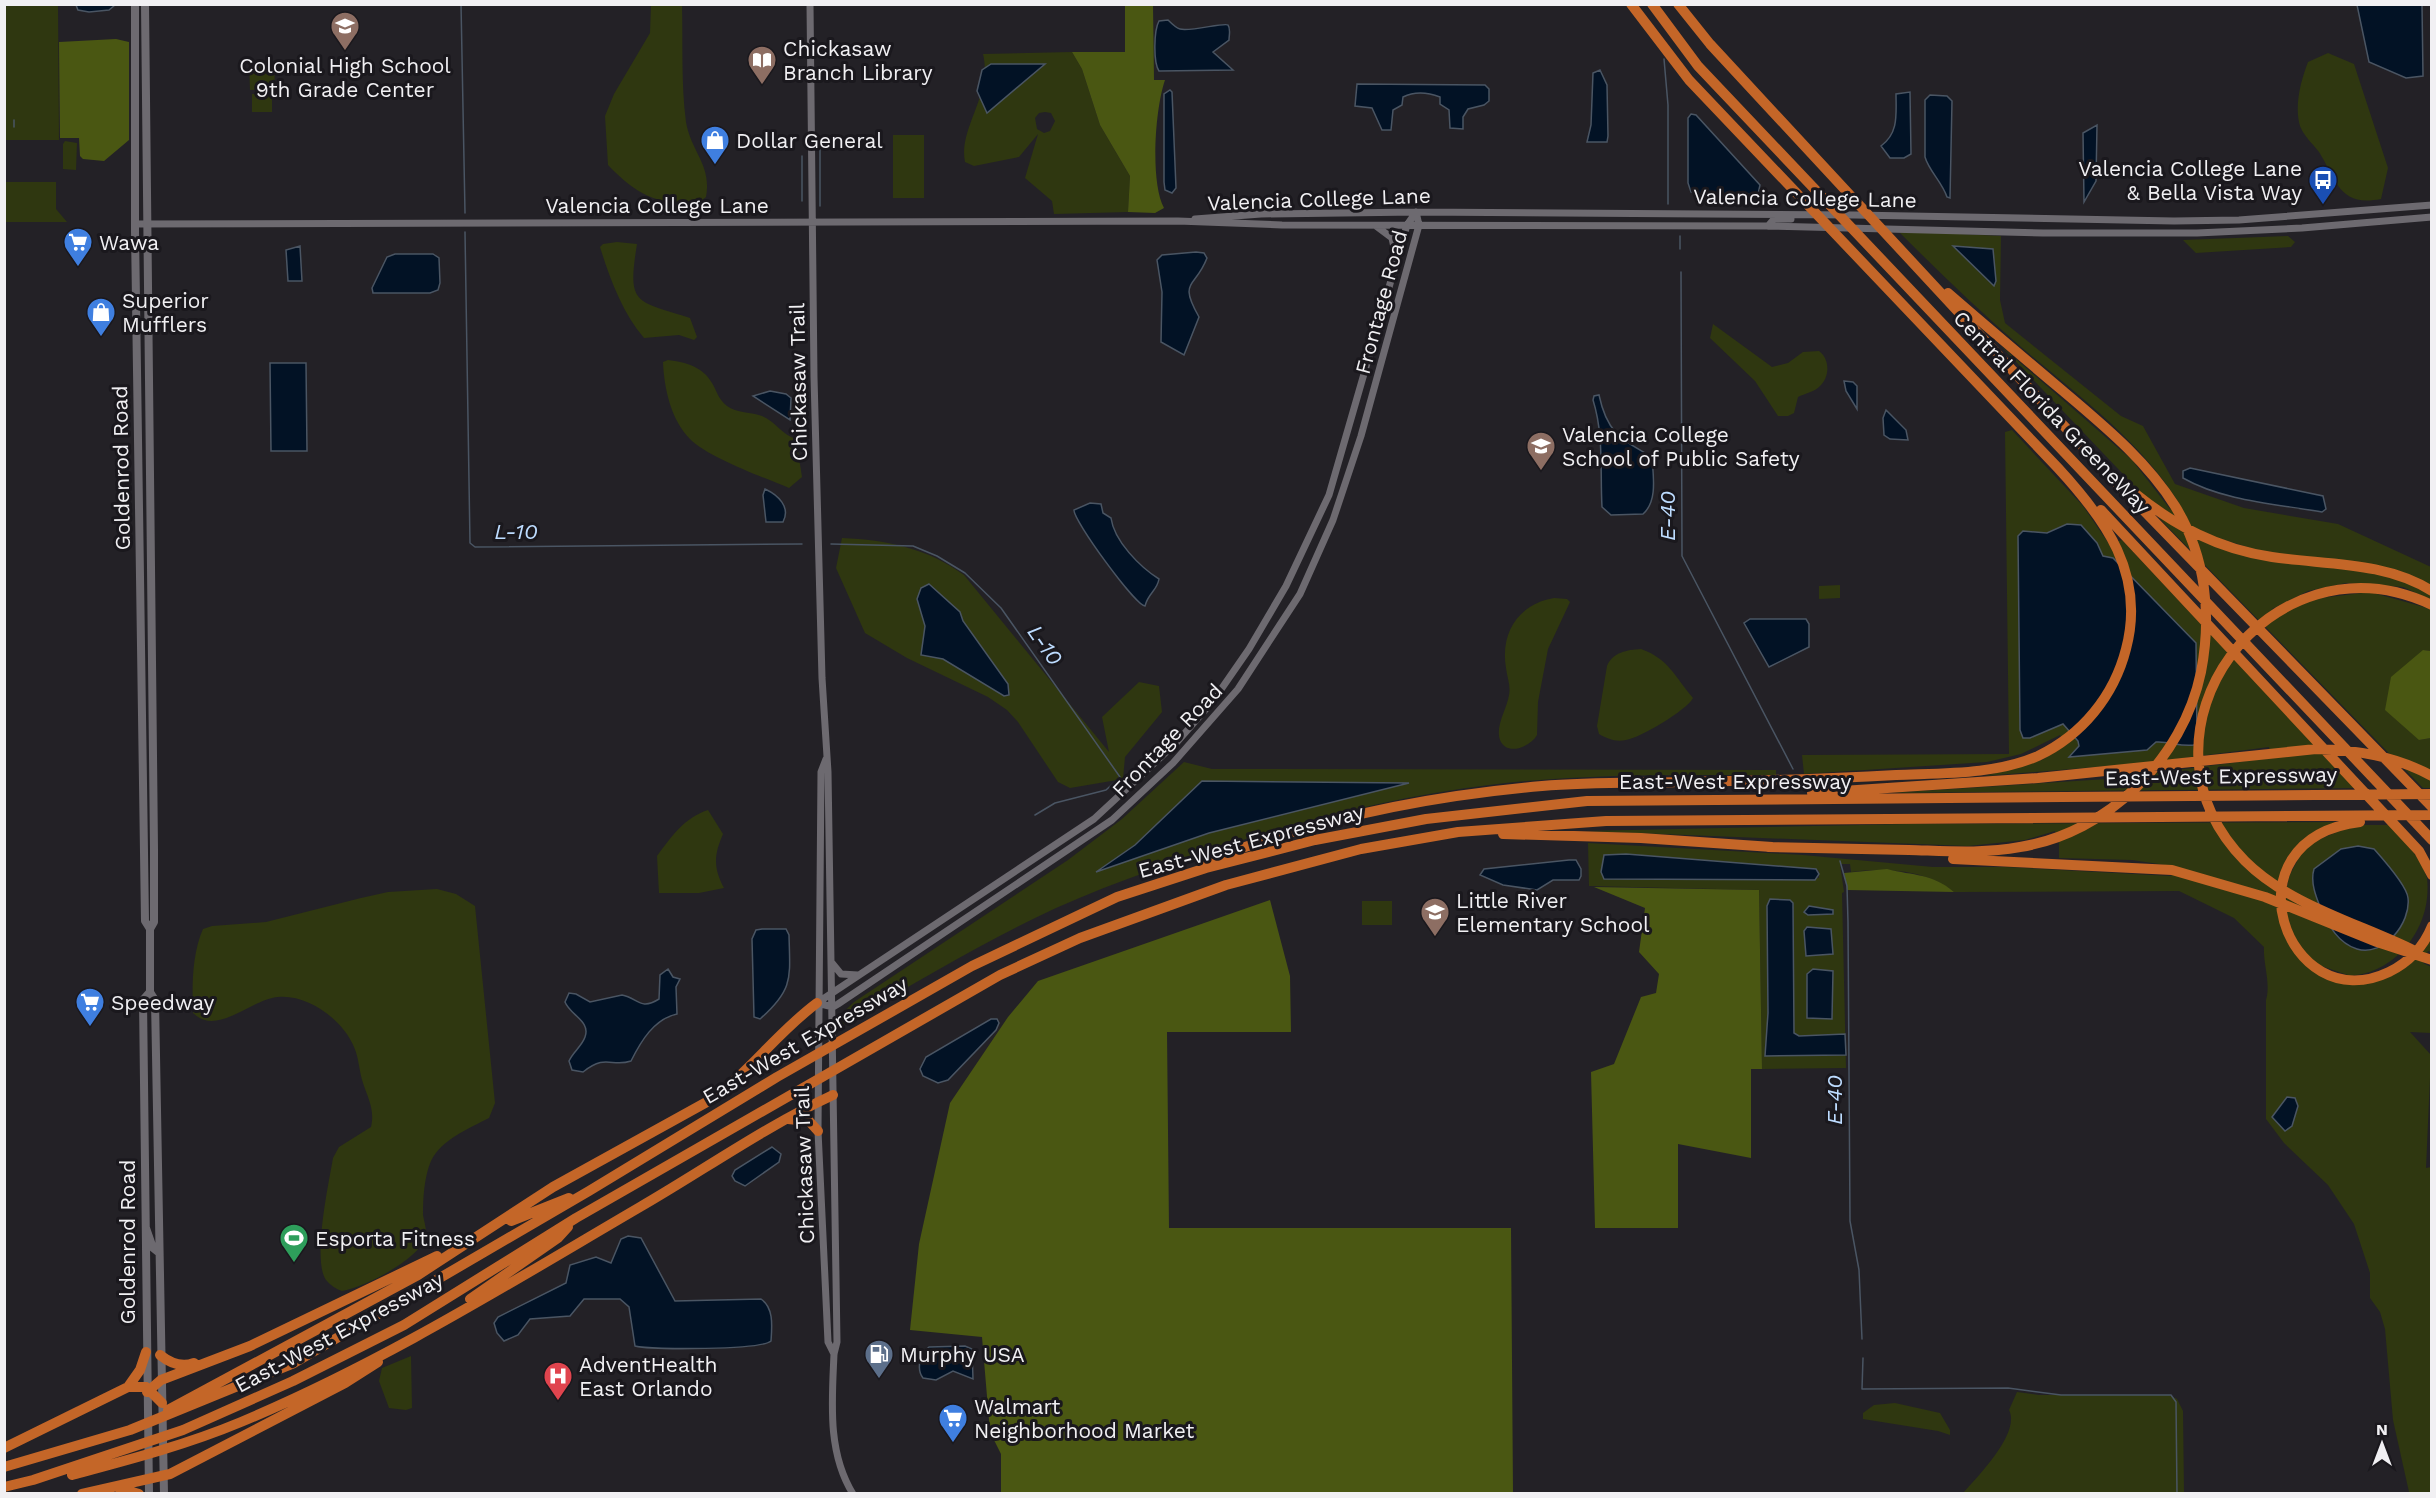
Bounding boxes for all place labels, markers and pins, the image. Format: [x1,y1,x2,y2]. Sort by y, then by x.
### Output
school or university icon: Colonial High School 9th Grade Center [329,10,361,52]
place label: Chickasaw Branch Library [783,36,933,85]
library icon: Chickasaw Branch Library [746,44,778,86]
place label: Colonial High School 9th Grade Center [239,53,451,102]
shop icon: Dollar General [699,124,731,166]
place label: Dollar General [736,128,883,153]
place label: Valencia College Lane & Bella Vista Way [2078,156,2302,205]
bus stop icon: Valencia College Lane & Bella Vista Way [2307,164,2339,206]
supermarket icon: Wawa [62,226,94,268]
place label: Wawa [99,230,159,255]
place label: Superior Mufflers [122,288,209,337]
shop icon: Superior Mufflers [85,296,117,338]
place label: Valencia College School of Public Safety [1562,422,1800,471]
school or university icon: Valencia College School of Public Safety [1525,430,1557,472]
place label: Little River Elementary School [1456,888,1650,937]
school or university icon: Little River Elementary School [1419,896,1451,938]
supermarket icon: Speedway [74,986,106,1028]
place label: Speedway [111,990,215,1015]
sports icon: Esporta Fitness [278,1222,310,1264]
place label: Esporta Fitness [315,1226,475,1251]
fuel station icon: Murphy USA [863,1338,895,1380]
place label: Murphy USA [900,1342,1025,1367]
place label: AdventHealth East Orlando [579,1352,718,1401]
hospital icon: AdventHealth East Orlando [542,1360,574,1402]
place label: Walmart Neighborhood Market [974,1394,1195,1443]
supermarket icon: Walmart Neighborhood Market [937,1402,969,1444]

